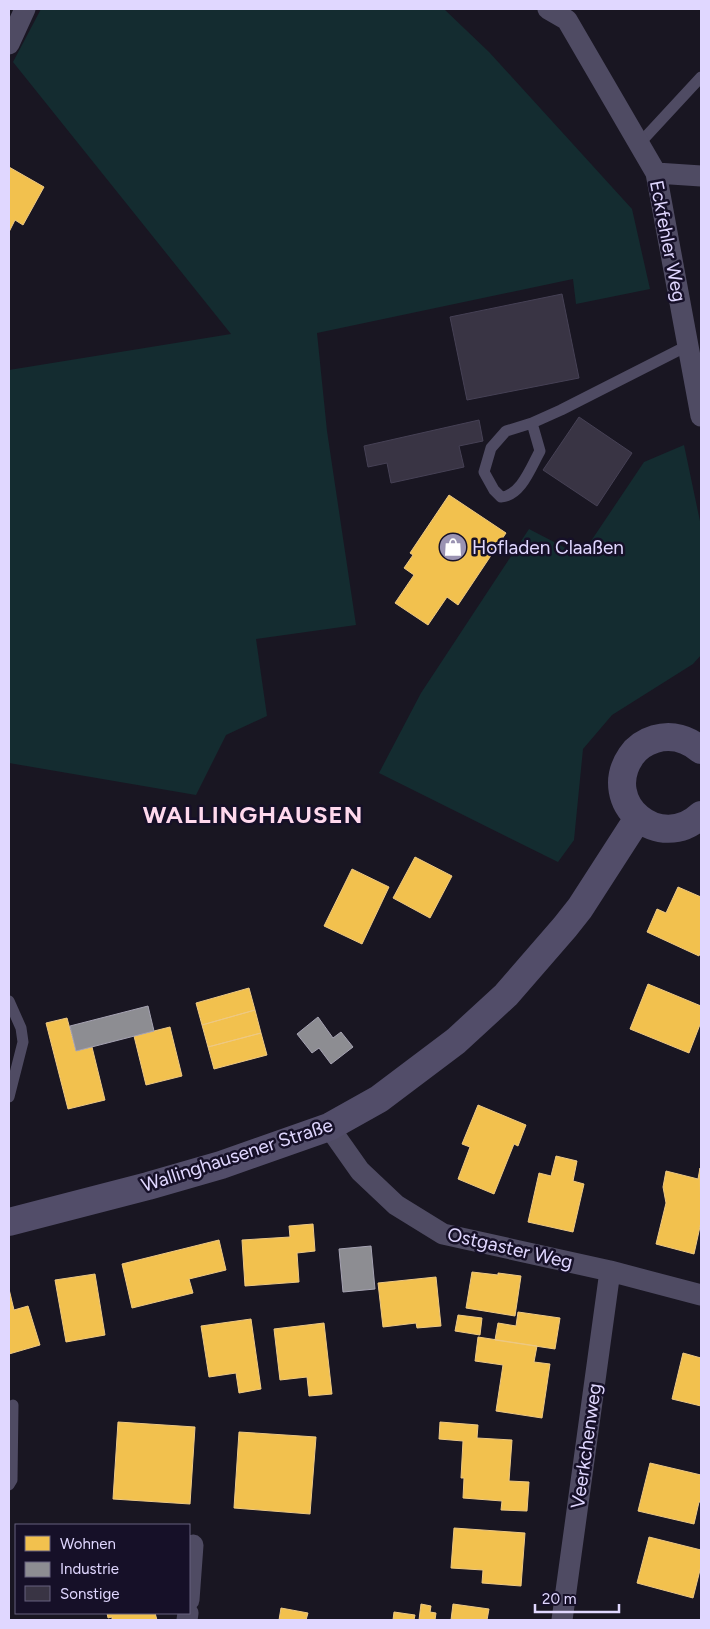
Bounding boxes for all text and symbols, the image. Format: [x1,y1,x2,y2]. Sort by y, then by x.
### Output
street label: Eckfehler Weg [645,178,691,304]
shop icon: Hofladen Claaßen [438,532,468,562]
place label: Hofladen Claaßen [472,536,624,559]
district label: WALLINGHAUSEN [143,800,363,829]
street label: Wallinghausener Straße [138,1113,336,1197]
street label: Ostgaster Weg [445,1222,575,1274]
street label: Veerkchenweg [566,1382,606,1510]
legend [15,1524,190,1614]
text: Wohnen [60,1535,116,1553]
text: Industrie [60,1560,119,1578]
scale bar [535,1582,619,1614]
text: Sonstige [60,1585,119,1603]
text: 20 m [542,1590,576,1608]

